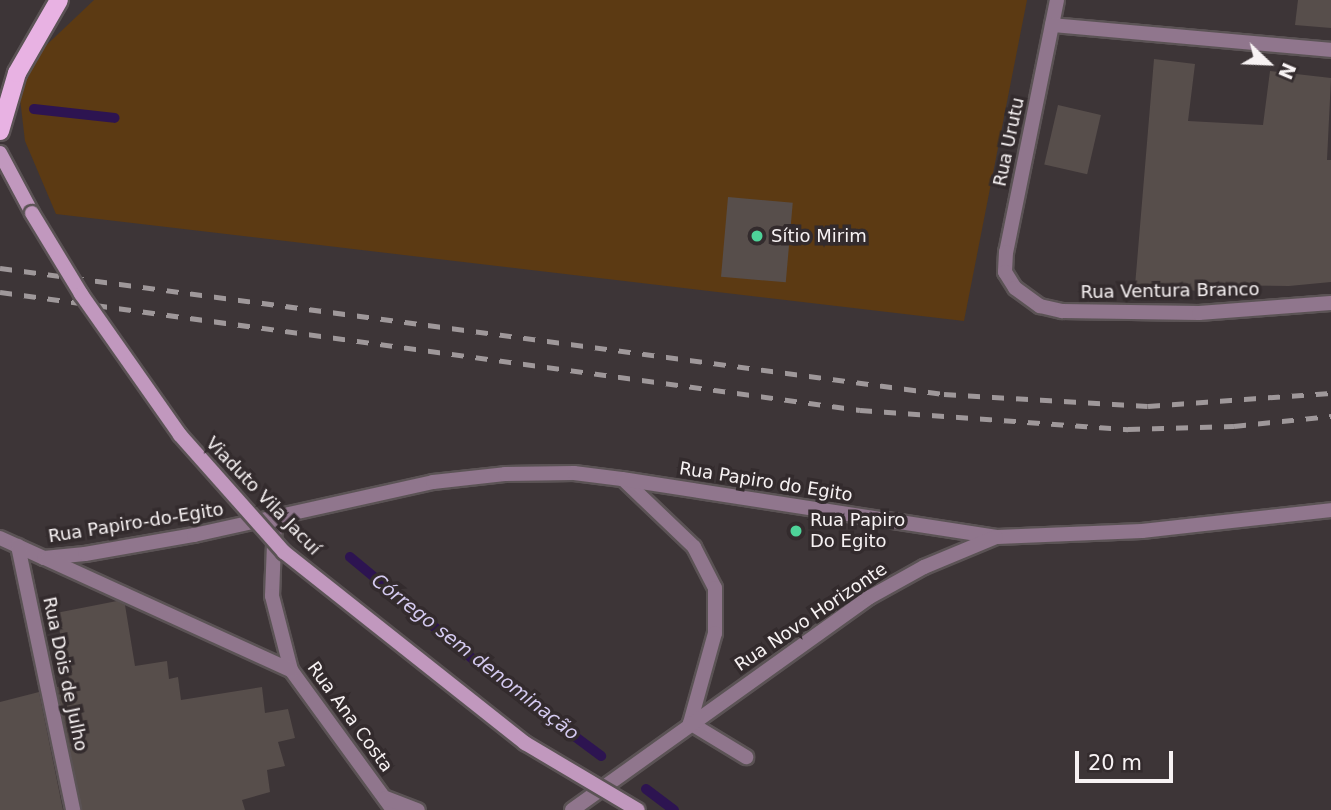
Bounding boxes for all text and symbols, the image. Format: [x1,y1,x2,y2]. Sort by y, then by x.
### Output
north arrow [1233,28,1303,98]
text: N [1274,60,1301,83]
street label: Rua Urutu [989,96,1029,188]
place label: Sítio Mirim [771,225,867,247]
marker: Sítio Mirim [749,228,765,244]
street label: Rua Ventura Branco [1080,279,1260,303]
street label: Viaduto Vila Jacuí [201,432,325,560]
street label: Rua Papiro do Egito [678,458,854,506]
street label: Rua Papiro-do-Egito [47,498,225,548]
place label: Rua Papiro Do Egito [810,510,905,552]
marker: Rua Papiro Do Egito [788,523,804,539]
street label: Rua Novo Horizonte [731,558,891,676]
water label: Córrego sem denominação [367,569,583,745]
street label: Rua Dois de Julho [38,595,92,753]
street label: Rua Ana Costa [303,658,397,776]
scale bar [1079,736,1177,780]
text: 20 m [1088,751,1142,775]

